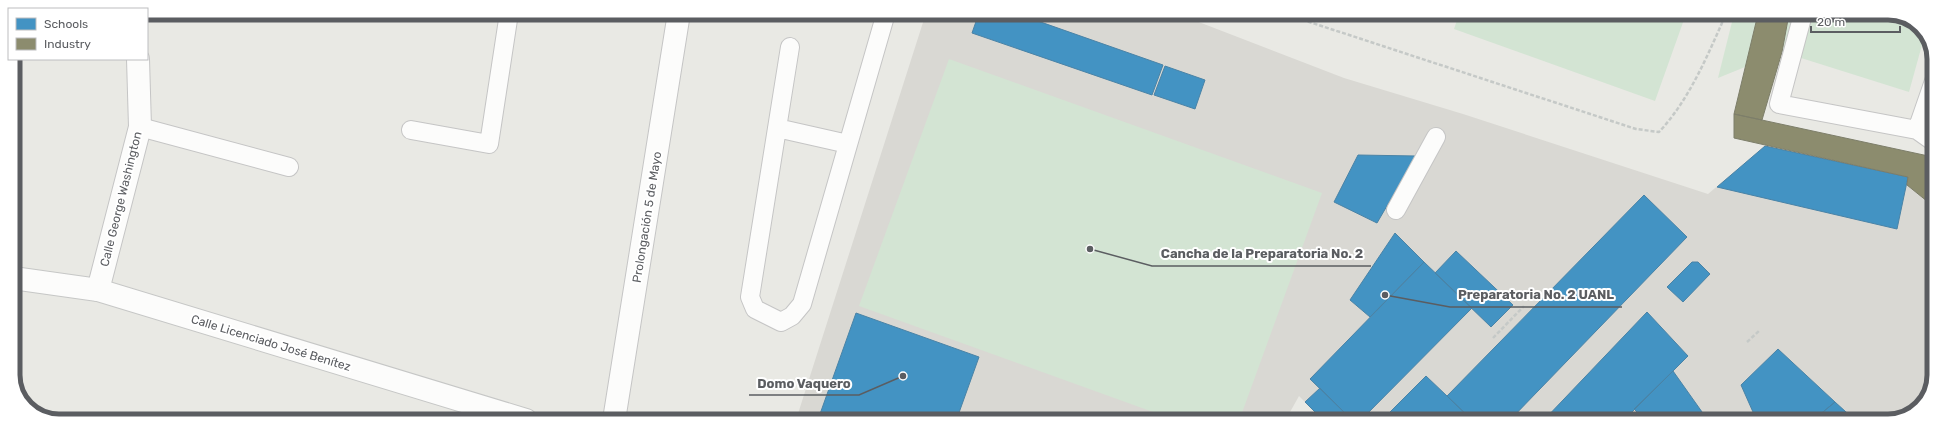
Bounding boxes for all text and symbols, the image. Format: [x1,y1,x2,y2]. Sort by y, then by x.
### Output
legend [8,8,148,60]
scale bar [1811,8,1900,34]
text: 20 m [1817,15,1845,29]
text: Schools [44,17,88,31]
text: Industry [44,37,91,51]
street label: Calle George Washington [97,130,145,268]
street label: Prolongación 5 de Mayo [630,150,664,284]
callout: Cancha de la Preparatoria No. 2 [1152,241,1371,266]
text: Cancha de la Preparatoria No. 2 [1161,246,1363,261]
callout: Preparatoria No. 2 UANL [1450,282,1622,307]
text: Preparatoria No. 2 UANL [1458,287,1614,302]
street label: Calle Licenciado José Benítez [189,312,353,374]
callout: Domo Vaquero [749,370,859,395]
text: Domo Vaquero [757,376,851,391]

